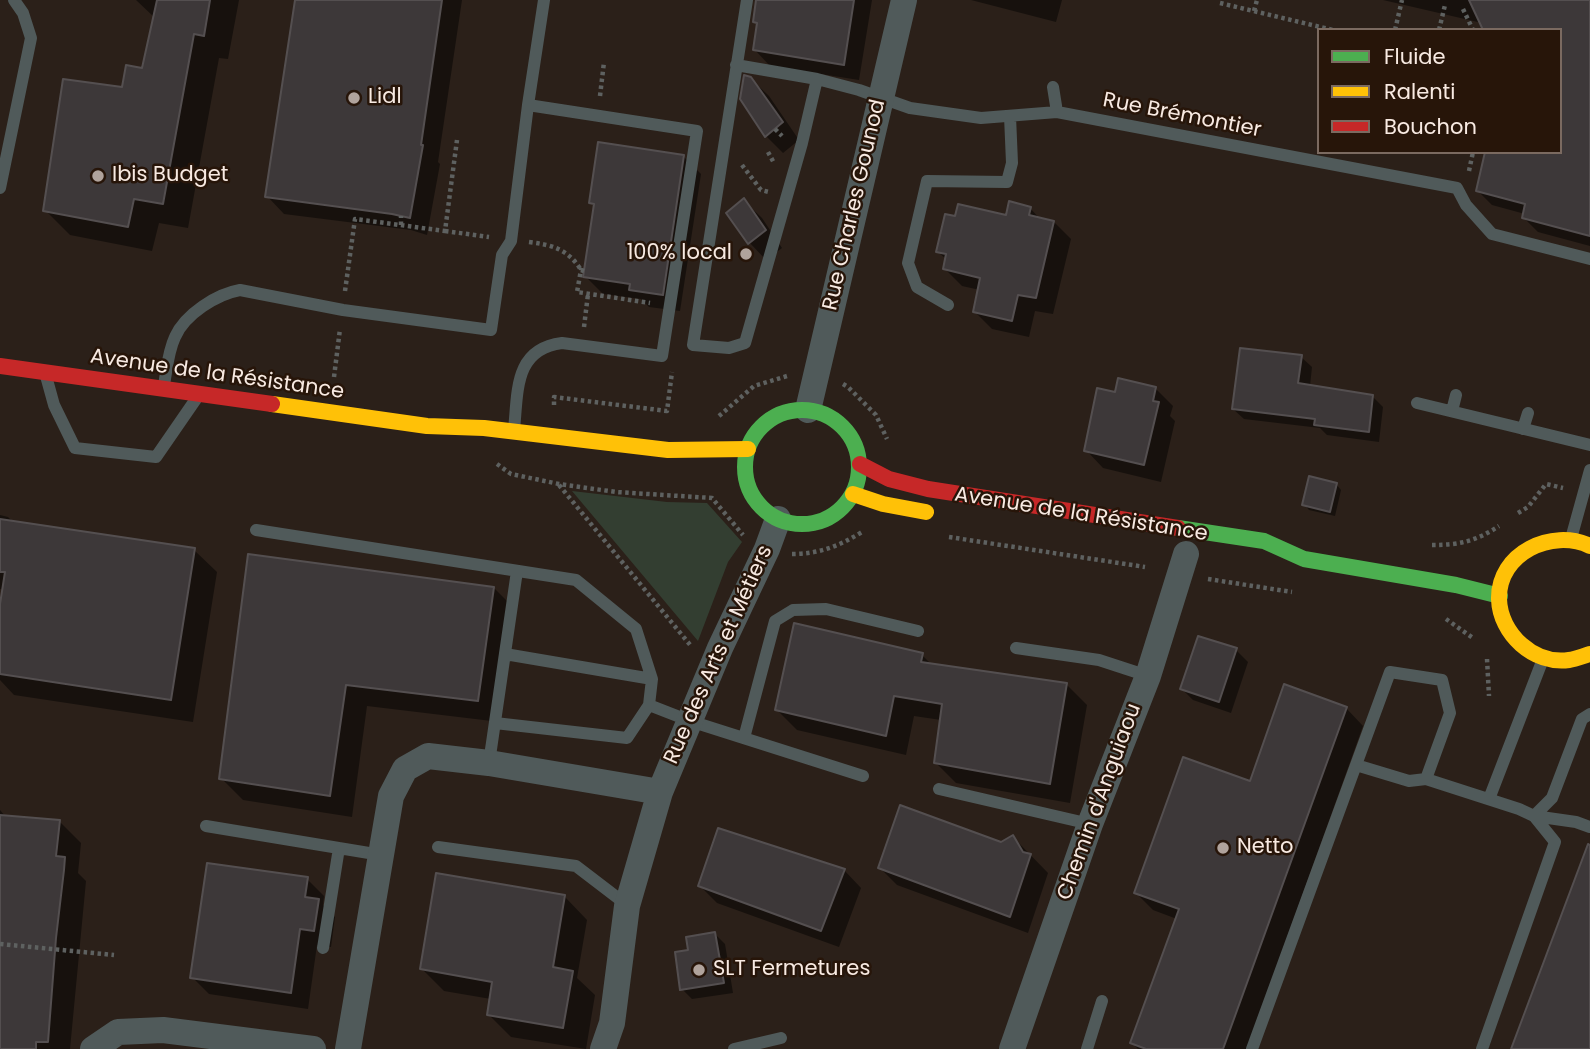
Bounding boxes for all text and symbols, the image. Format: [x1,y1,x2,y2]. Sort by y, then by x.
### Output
legend [1317,28,1562,154]
text: Fluide [1384,42,1446,71]
text: Ralenti [1384,77,1455,106]
place label: Lidl [368,85,402,111]
street label: Rue Brémontier [1101,88,1263,144]
marker: Lidl [346,90,362,106]
street label: Rue Charles Gounod [818,97,892,313]
text: Bouchon [1384,112,1477,141]
place label: Ibis Budget [112,163,228,189]
marker: Ibis Budget [90,168,106,184]
place label: 100% local [627,241,732,267]
marker: 100% local [738,246,754,262]
street label: Avenue de la Résistance [88,345,346,405]
street label: Avenue de la Résistance [953,483,1209,547]
street label: Rue des Arts et Métiers [659,542,779,768]
street label: Chemin d'Anguiaou [1053,700,1147,904]
place label: Netto [1237,835,1294,861]
marker: Netto [1215,840,1231,856]
place label: SLT Fermetures [713,957,870,983]
marker: SLT Fermetures [691,962,707,978]

